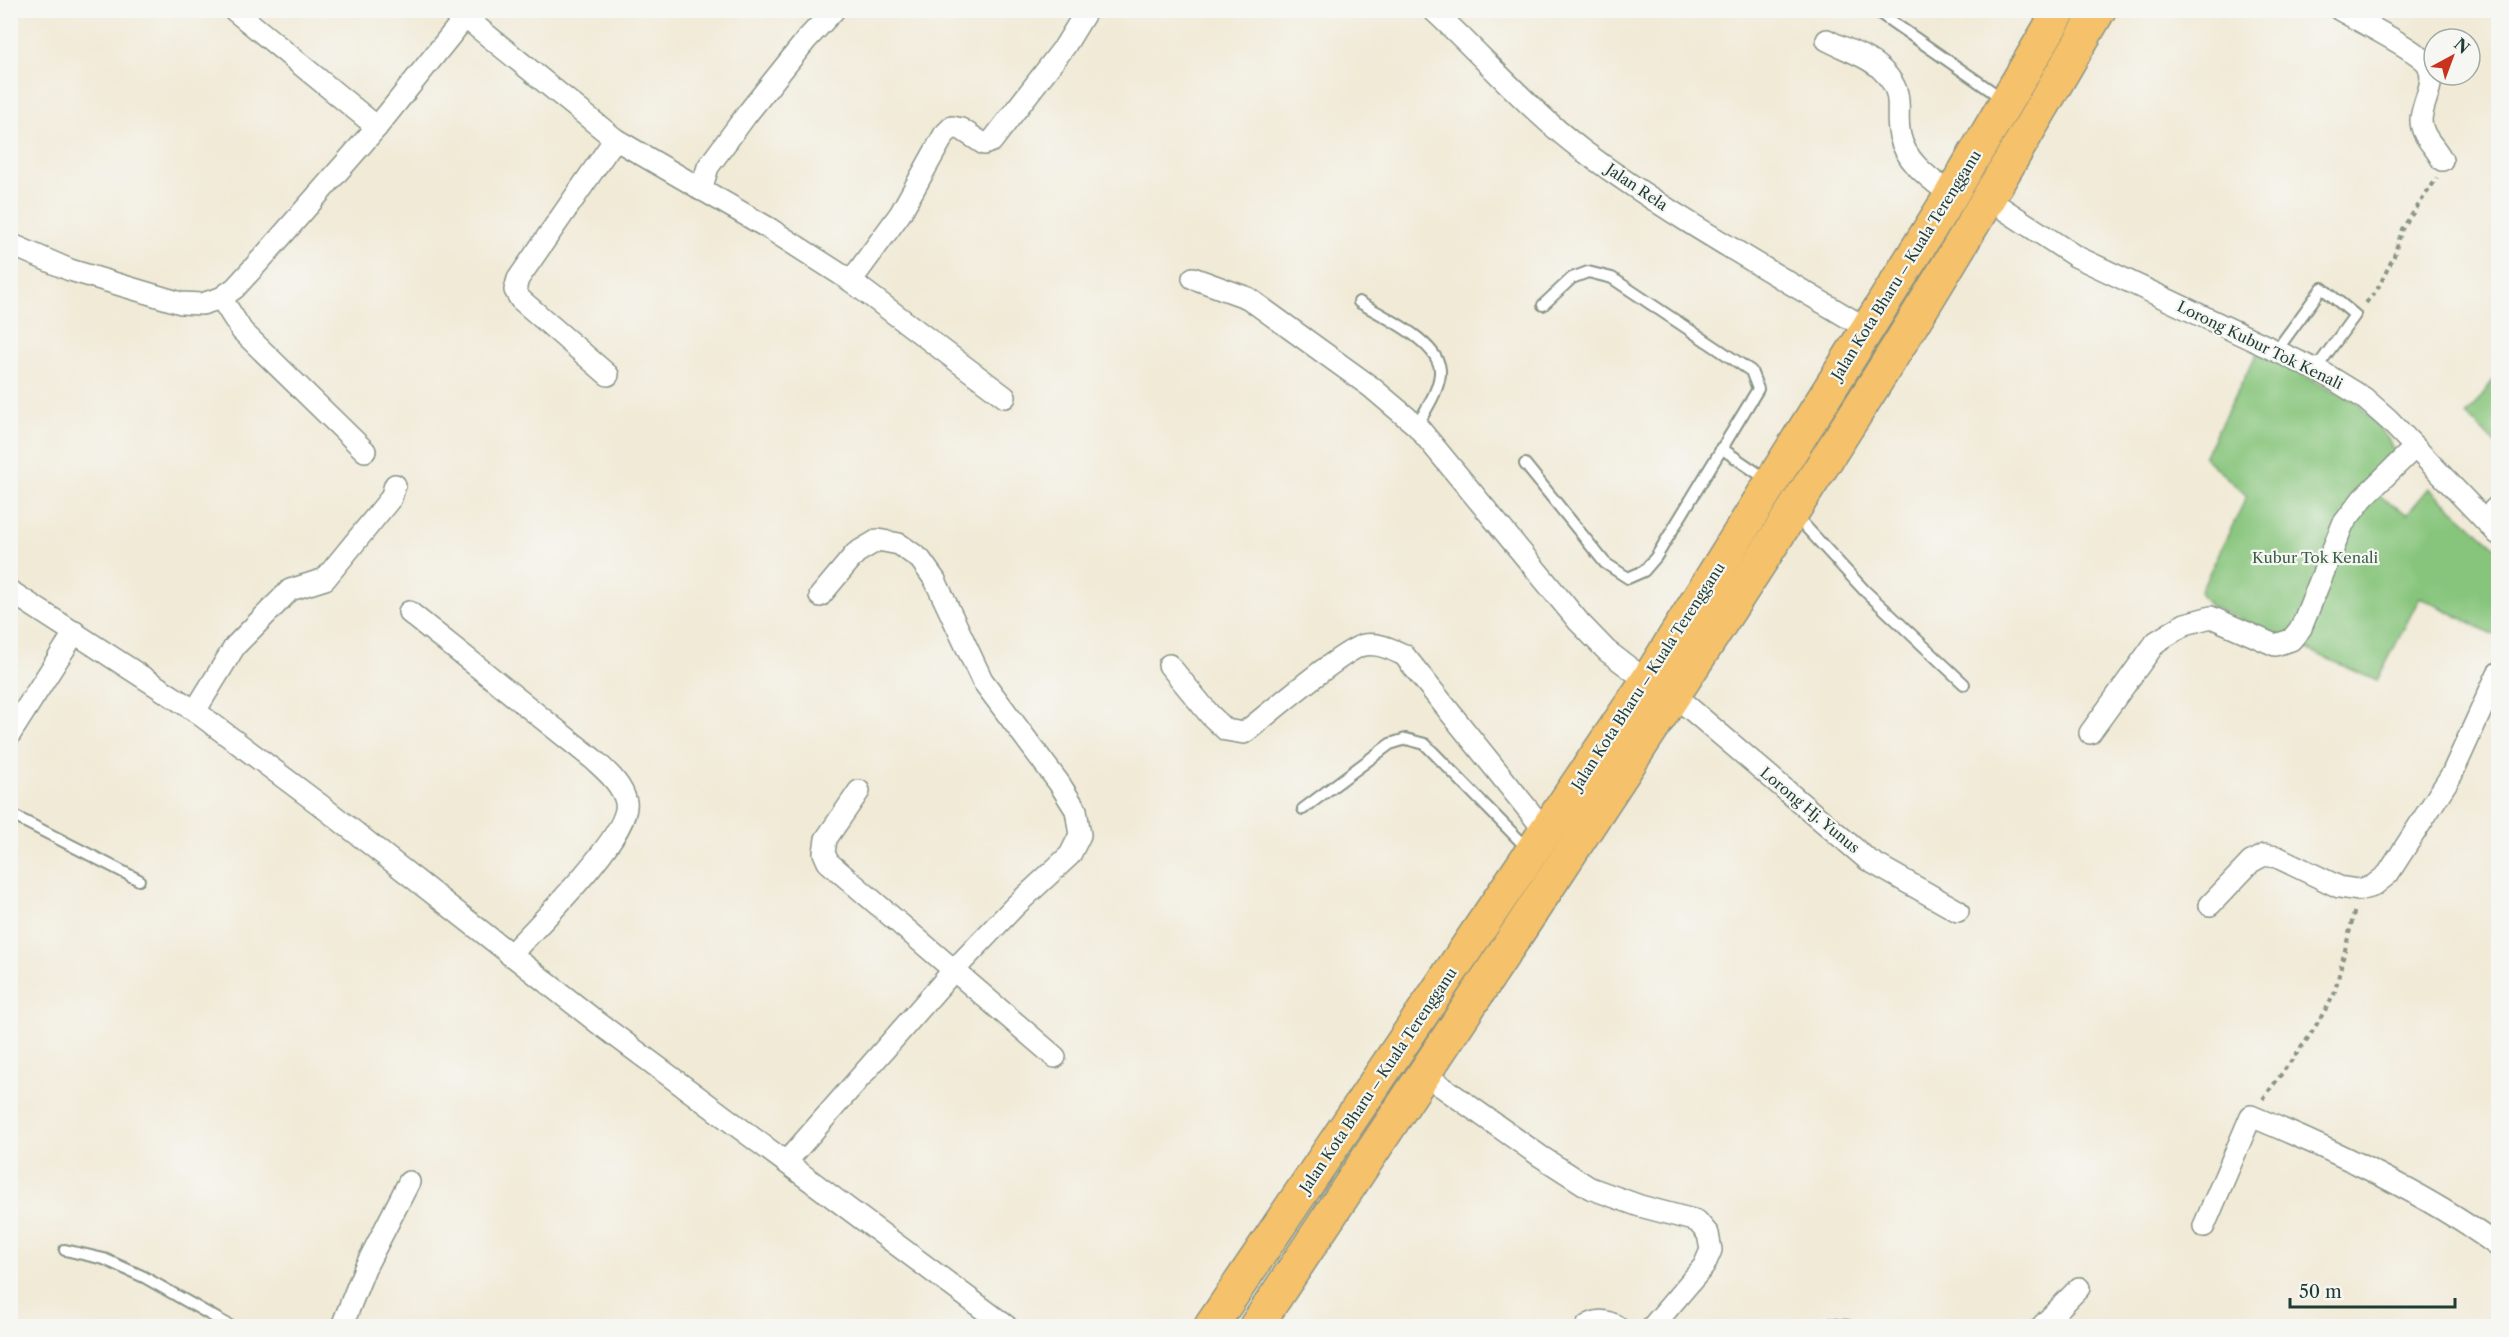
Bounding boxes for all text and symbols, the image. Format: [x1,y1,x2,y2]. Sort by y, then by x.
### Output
north arrow [2422,27,2482,87]
text: N [2450,34,2474,58]
street label: Jalan Kota Bharu – Kuala Terengganu [1826,147,1985,385]
street label: Jalan Rela [1601,158,1672,215]
street label: Lorong Kubur Tok Kenali [2174,297,2346,394]
park label: Kubur Tok Kenali [2252,548,2379,567]
street label: Jalan Kota Bharu – Kuala Terengganu [1566,559,1729,795]
street label: Lorong Hj. Yunus [1756,763,1864,857]
street label: Jalan Kota Bharu – Kuala Terengganu [1294,964,1461,1198]
scale bar [2290,1271,2455,1309]
text: 50 m [2299,1281,2342,1303]

